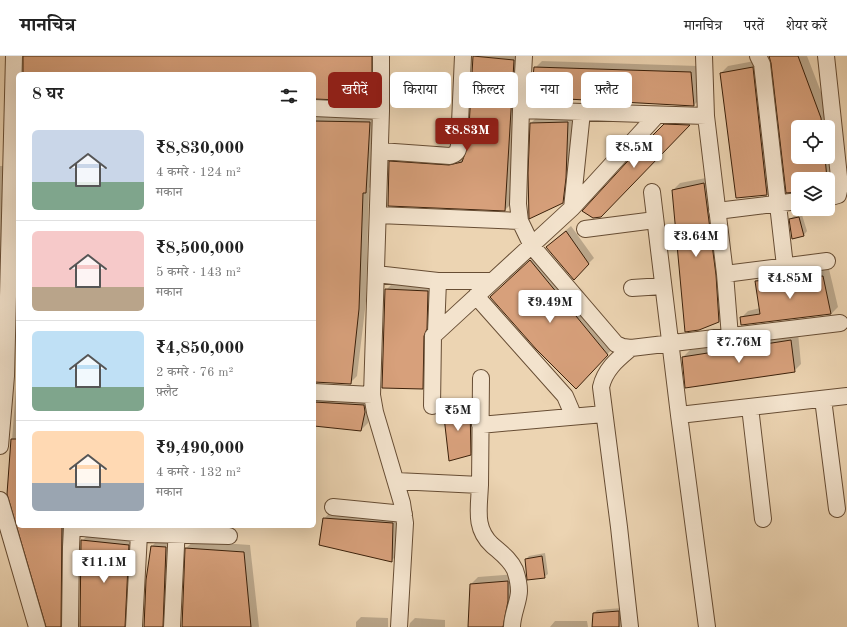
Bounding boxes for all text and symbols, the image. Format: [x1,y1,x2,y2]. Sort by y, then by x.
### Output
text: मानचित्र [20,17,75,36]
text: मानचित्र [684,19,722,33]
text: परतें [744,19,764,33]
text: शेयर करें [786,19,827,33]
chip: खरीदें [328,72,382,108]
chip: किराया [390,72,451,108]
chip: फ़िल्टर [459,72,518,108]
chip: नया [526,72,573,108]
chip: फ़्लैट [581,72,632,108]
icon: filters [278,85,300,107]
text: 8 घर [32,86,64,103]
pin: ₹8.83M [434,118,500,152]
map controls [791,120,835,216]
button: locate [791,120,835,164]
text: ₹8.83M [444,124,490,137]
pin: ₹8.5M [606,135,662,169]
text: ₹8,830,000 [156,140,244,157]
text: ₹8.5M [615,141,653,154]
icon: home [64,146,112,194]
text: 4 कमरे · 124 m² [156,166,241,179]
button: layers [791,172,835,216]
text: मकान [156,186,182,199]
pin: ₹3.64M [663,224,729,258]
text: ₹3.64M [673,230,719,243]
text: ₹8,500,000 [156,240,244,257]
icon: home [64,247,112,295]
text: 5 कमरे · 143 m² [156,266,241,279]
pin: ₹4.85M [757,266,823,300]
text: ₹4.85M [767,272,813,285]
text: मकान [156,286,182,299]
pin: ₹9.49M [517,290,583,324]
text: ₹9.49M [527,296,573,309]
pin: ₹7.76M [706,330,772,364]
text: ₹7.76M [716,336,762,349]
text: ₹4,850,000 [156,340,244,357]
icon: home [64,347,112,395]
text: 2 कमरे · 76 m² [156,366,233,379]
text: फ़्लैट [156,386,178,399]
pin: ₹5M [439,398,477,432]
text: ₹5M [445,404,471,417]
text: ₹9,490,000 [156,440,244,457]
icon: home [64,447,112,495]
text: 4 कमरे · 132 m² [156,466,241,479]
text: मकान [156,486,182,499]
pin: ₹11.1M [71,550,137,584]
text: ₹11.1M [81,556,127,569]

